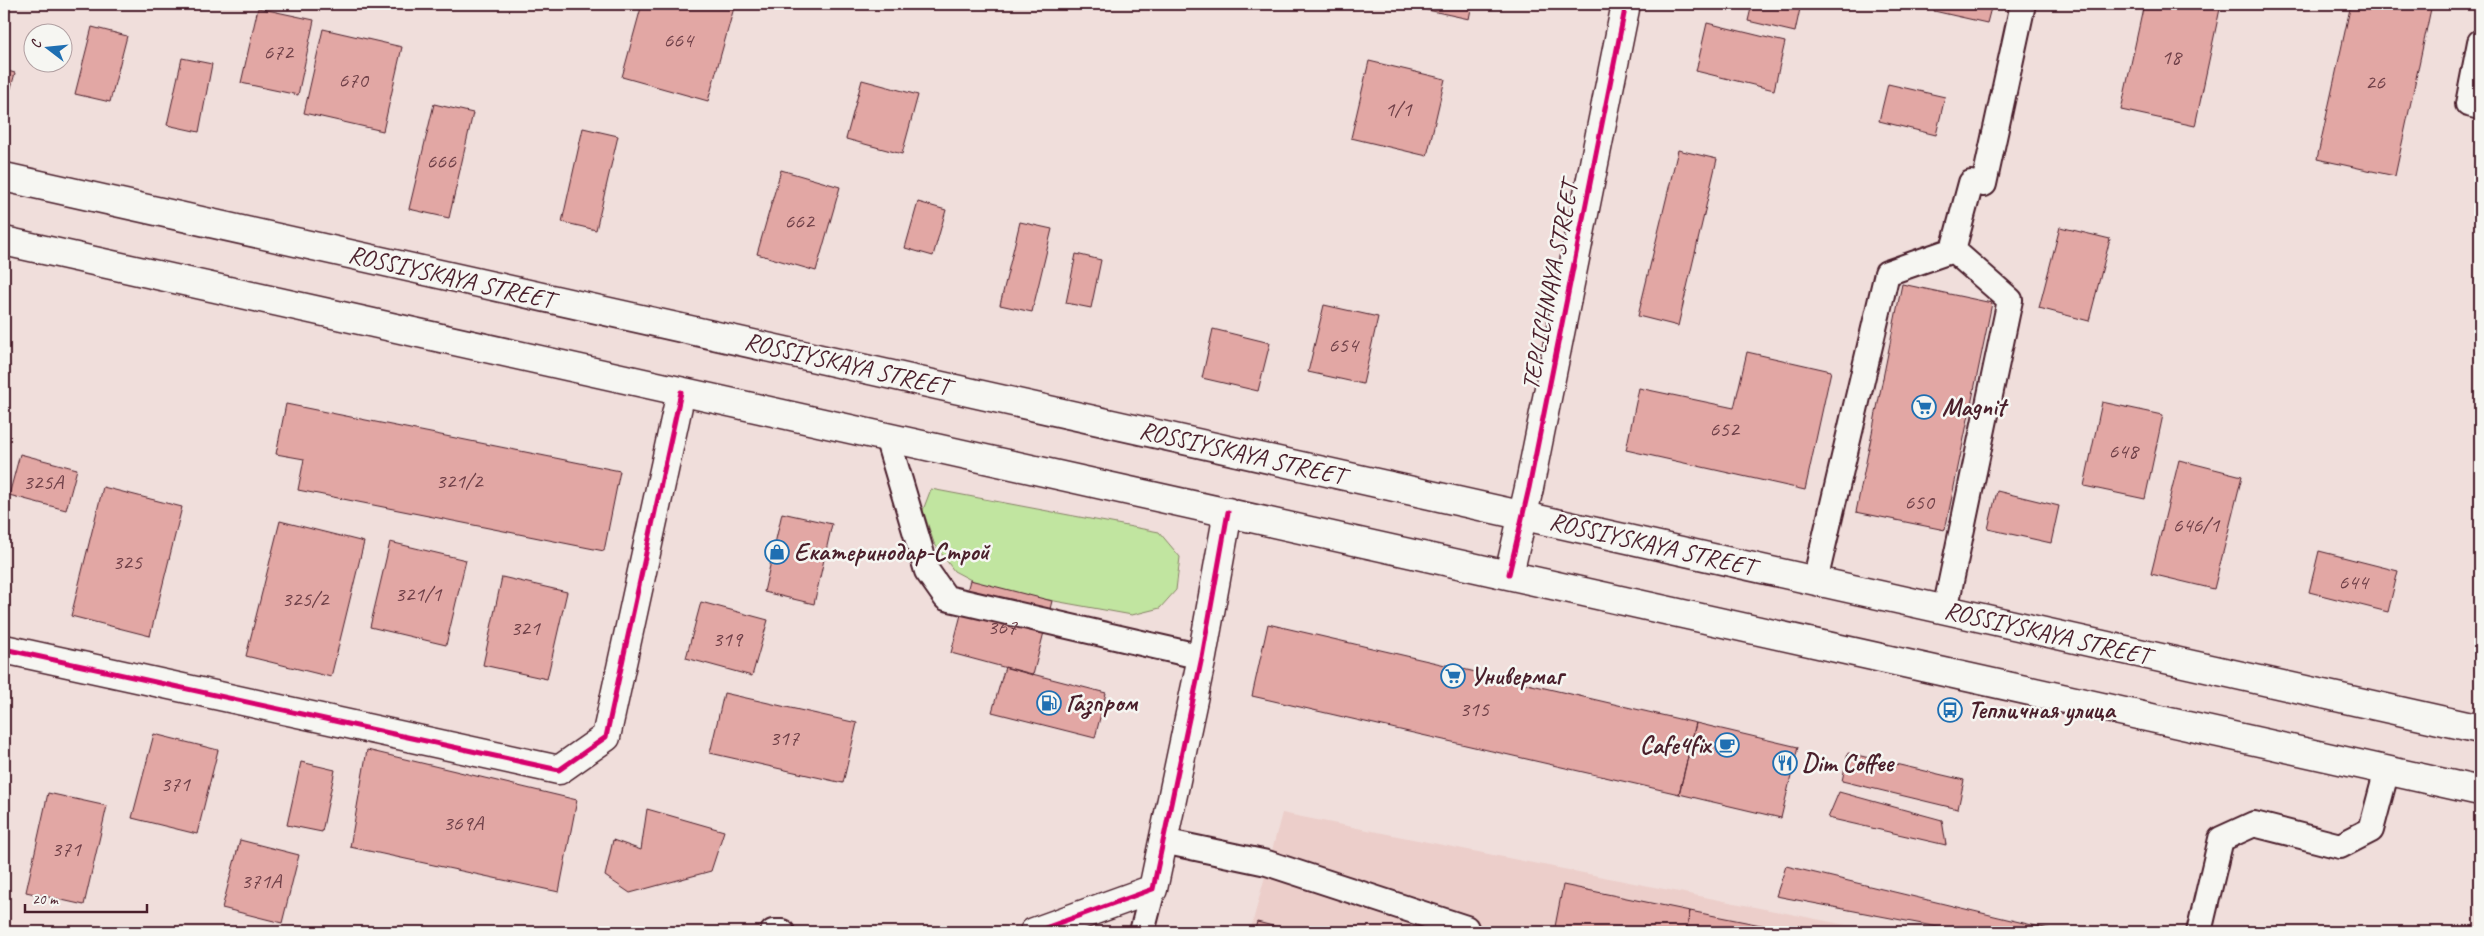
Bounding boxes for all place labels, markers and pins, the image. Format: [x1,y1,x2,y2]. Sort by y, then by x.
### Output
place label: Magnit [1942,391,2009,423]
supermarket icon: Magnit [1911,394,1937,420]
place label: Екатеринодар-Строй [794,536,991,568]
shop icon: Екатеринодар-Строй [764,539,790,565]
place label: Универмаг [1470,660,1567,692]
supermarket icon: Универмаг [1440,663,1466,689]
place label: Газпром [1066,687,1138,719]
fuel station icon: Газпром [1036,690,1062,716]
place label: Тепличная улица [1968,694,2116,726]
bus stop icon: Тепличная улица [1937,697,1963,723]
place label: Cafe4fix [1640,729,1712,761]
cafe icon: Cafe4fix [1714,732,1740,758]
place label: Dim Coffee [1802,747,1895,779]
restaurant icon: Dim Coffee [1772,750,1798,776]

